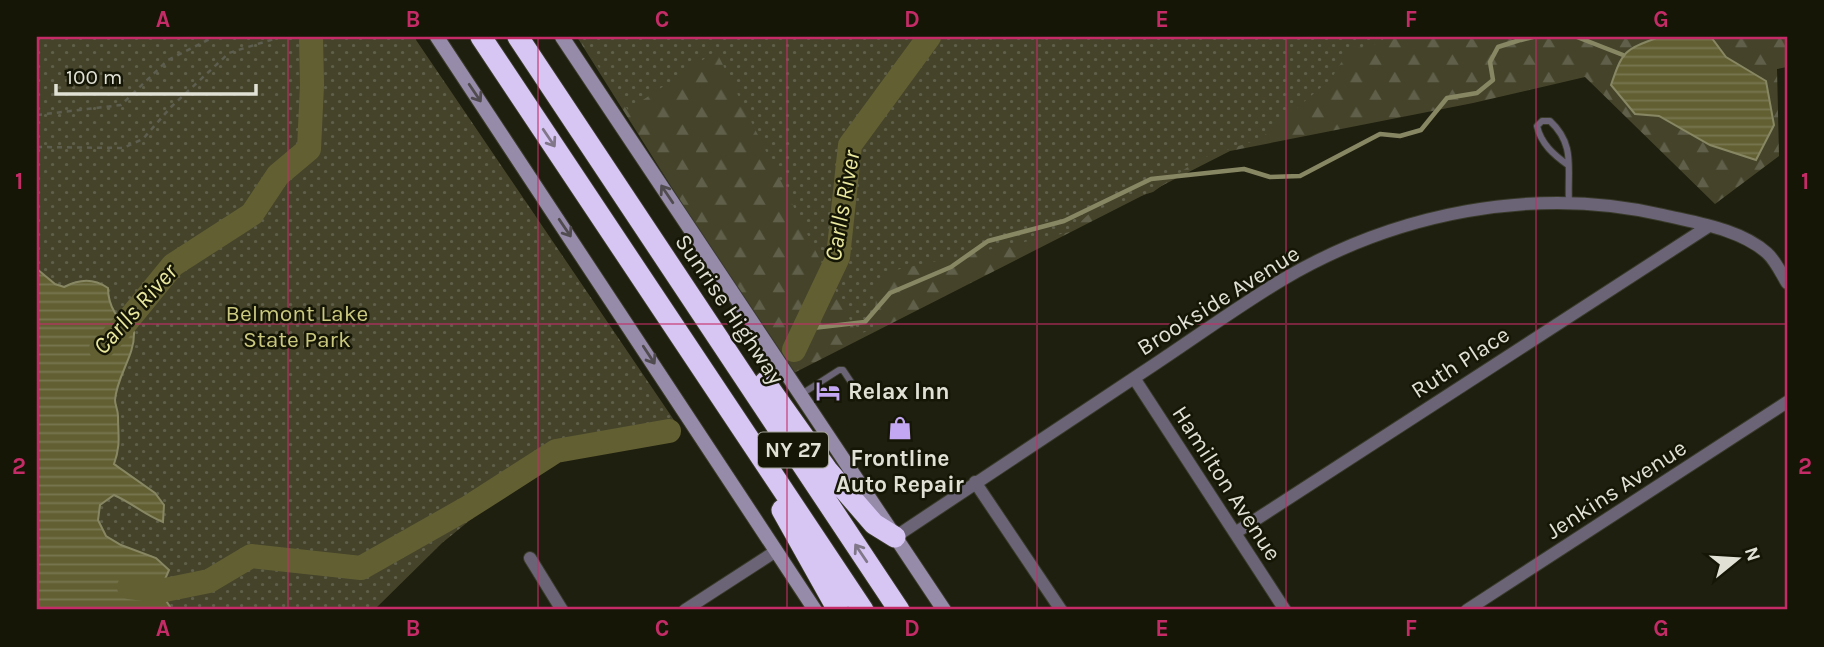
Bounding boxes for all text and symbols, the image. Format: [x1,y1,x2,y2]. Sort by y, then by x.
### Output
text: A [156,6,170,33]
text: B [406,6,420,33]
text: C [655,6,669,33]
text: D [904,6,920,33]
text: E [1155,6,1169,33]
text: F [1405,6,1417,33]
text: G [1653,6,1669,33]
scale bar [56,52,256,96]
text: 100 m [66,65,123,89]
one-way arrow [468,83,482,103]
one-way arrow [542,128,556,148]
water label: Carlls River [818,148,866,264]
text: 1 [15,168,23,195]
text: 1 [1801,168,1809,195]
one-way arrow [660,185,674,204]
one-way arrow [557,218,572,237]
street label: Sunrise Highway [669,229,790,390]
street label: Brookside Avenue [1132,240,1304,361]
water label: Carlls River [87,257,183,360]
park label: Belmont Lake State Park [226,300,368,353]
street label: Ruth Place [1406,321,1514,404]
one-way arrow [641,345,656,364]
hotel icon: Relax Inn [814,377,842,405]
place label: Relax Inn [848,378,950,405]
street label: Hamilton Avenue [1166,401,1287,566]
shop icon: Frontline Auto Repair [886,414,914,442]
road number: NY 27 [758,433,828,468]
street label: Jenkins Avenue [1541,434,1692,545]
place label: Frontline Auto Repair [836,445,964,498]
text: 2 [12,453,26,480]
text: 2 [1798,453,1812,480]
north arrow [1702,524,1772,594]
one-way arrow [854,544,868,564]
text: N [1740,544,1765,564]
text: A [156,615,170,642]
text: B [406,615,420,642]
text: C [655,615,669,642]
text: D [904,615,920,642]
text: E [1155,615,1169,642]
text: F [1405,615,1417,642]
text: G [1653,615,1669,642]

